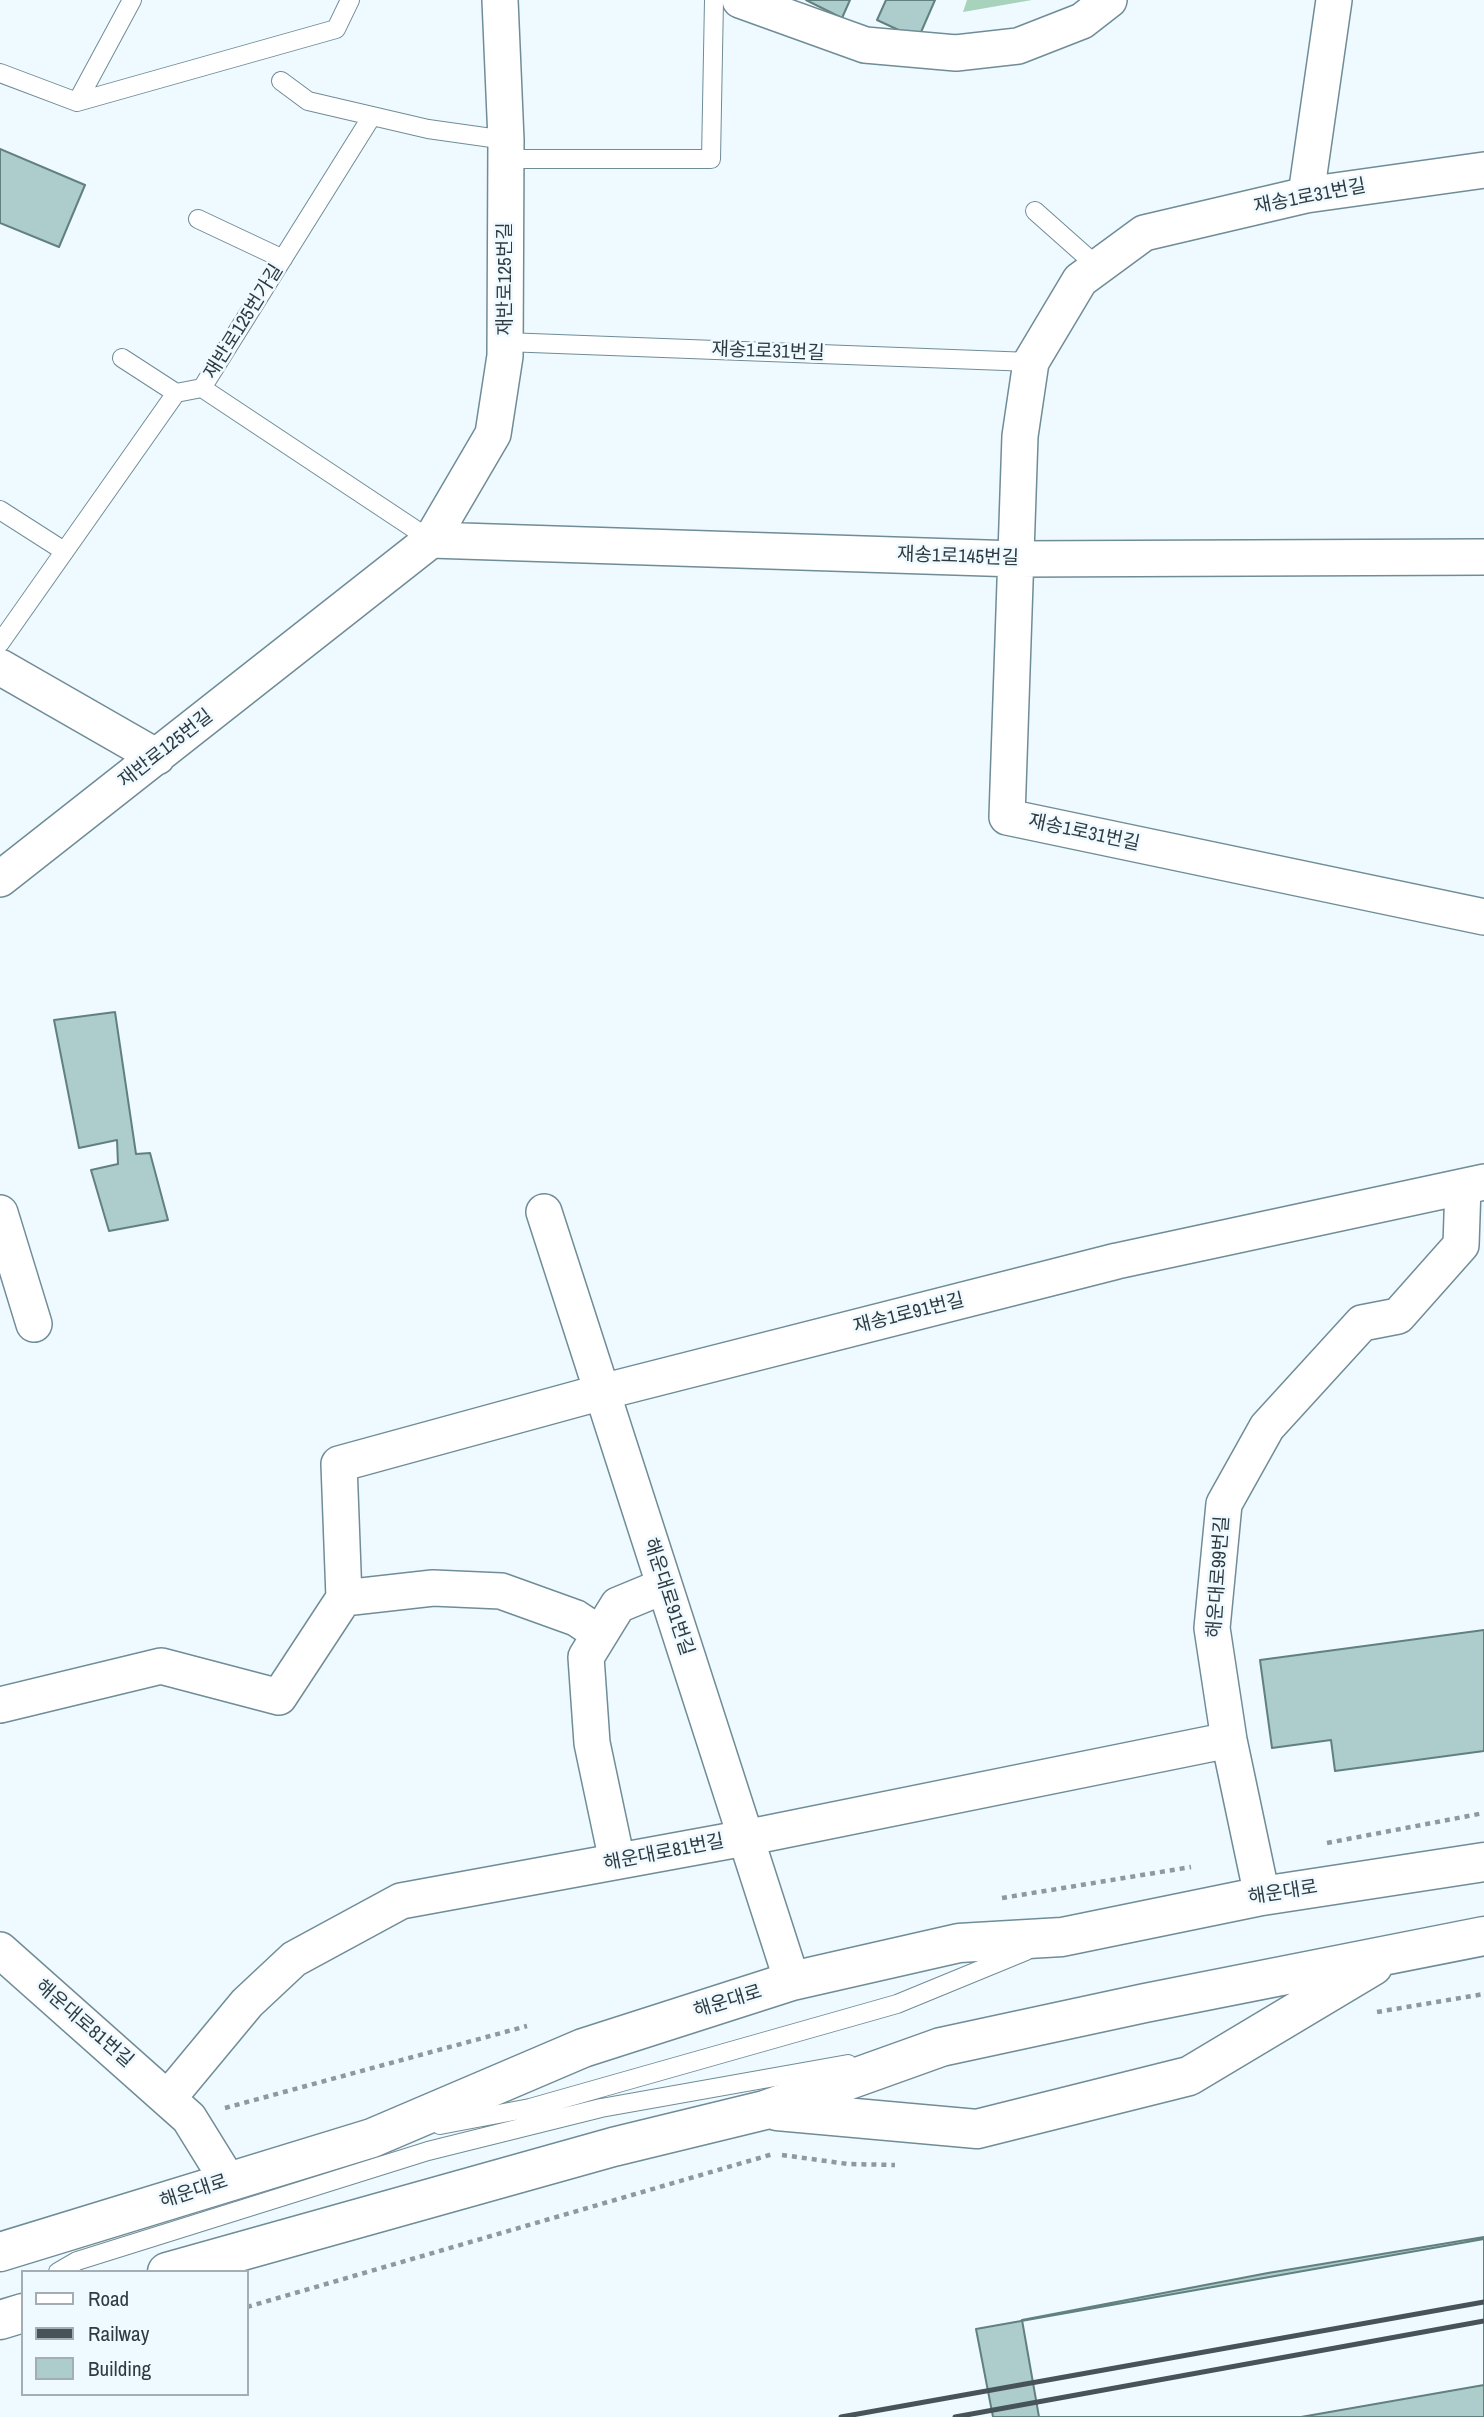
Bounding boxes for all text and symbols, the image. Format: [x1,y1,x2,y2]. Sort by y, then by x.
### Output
street label: 재송1로31번길 [1252,175,1368,219]
street label: 재반로125번길 [495,222,517,336]
street label: 재반로125번가길 [200,260,288,384]
street label: 재송1로31번길 [711,339,825,365]
street label: 재송1로145번길 [897,543,1019,571]
street label: 재반로125번길 [114,705,218,793]
street label: 재송1로31번길 [1026,810,1142,856]
street label: 재송1로91번길 [851,1289,967,1339]
street label: 해운대로99번길 [1203,1515,1235,1639]
street label: 해운대로91번길 [638,1535,698,1659]
street label: 해운대로81번길 [602,1830,726,1876]
street label: 해운대로 [1247,1876,1319,1910]
street label: 해운대로81번길 [30,1975,138,2073]
street label: 해운대로 [691,1981,765,2023]
street label: 해운대로 [157,2170,231,2214]
legend [21,2270,248,2396]
text: Road [88,2284,129,2313]
text: Railway [88,2319,149,2348]
text: Building [88,2354,151,2383]

